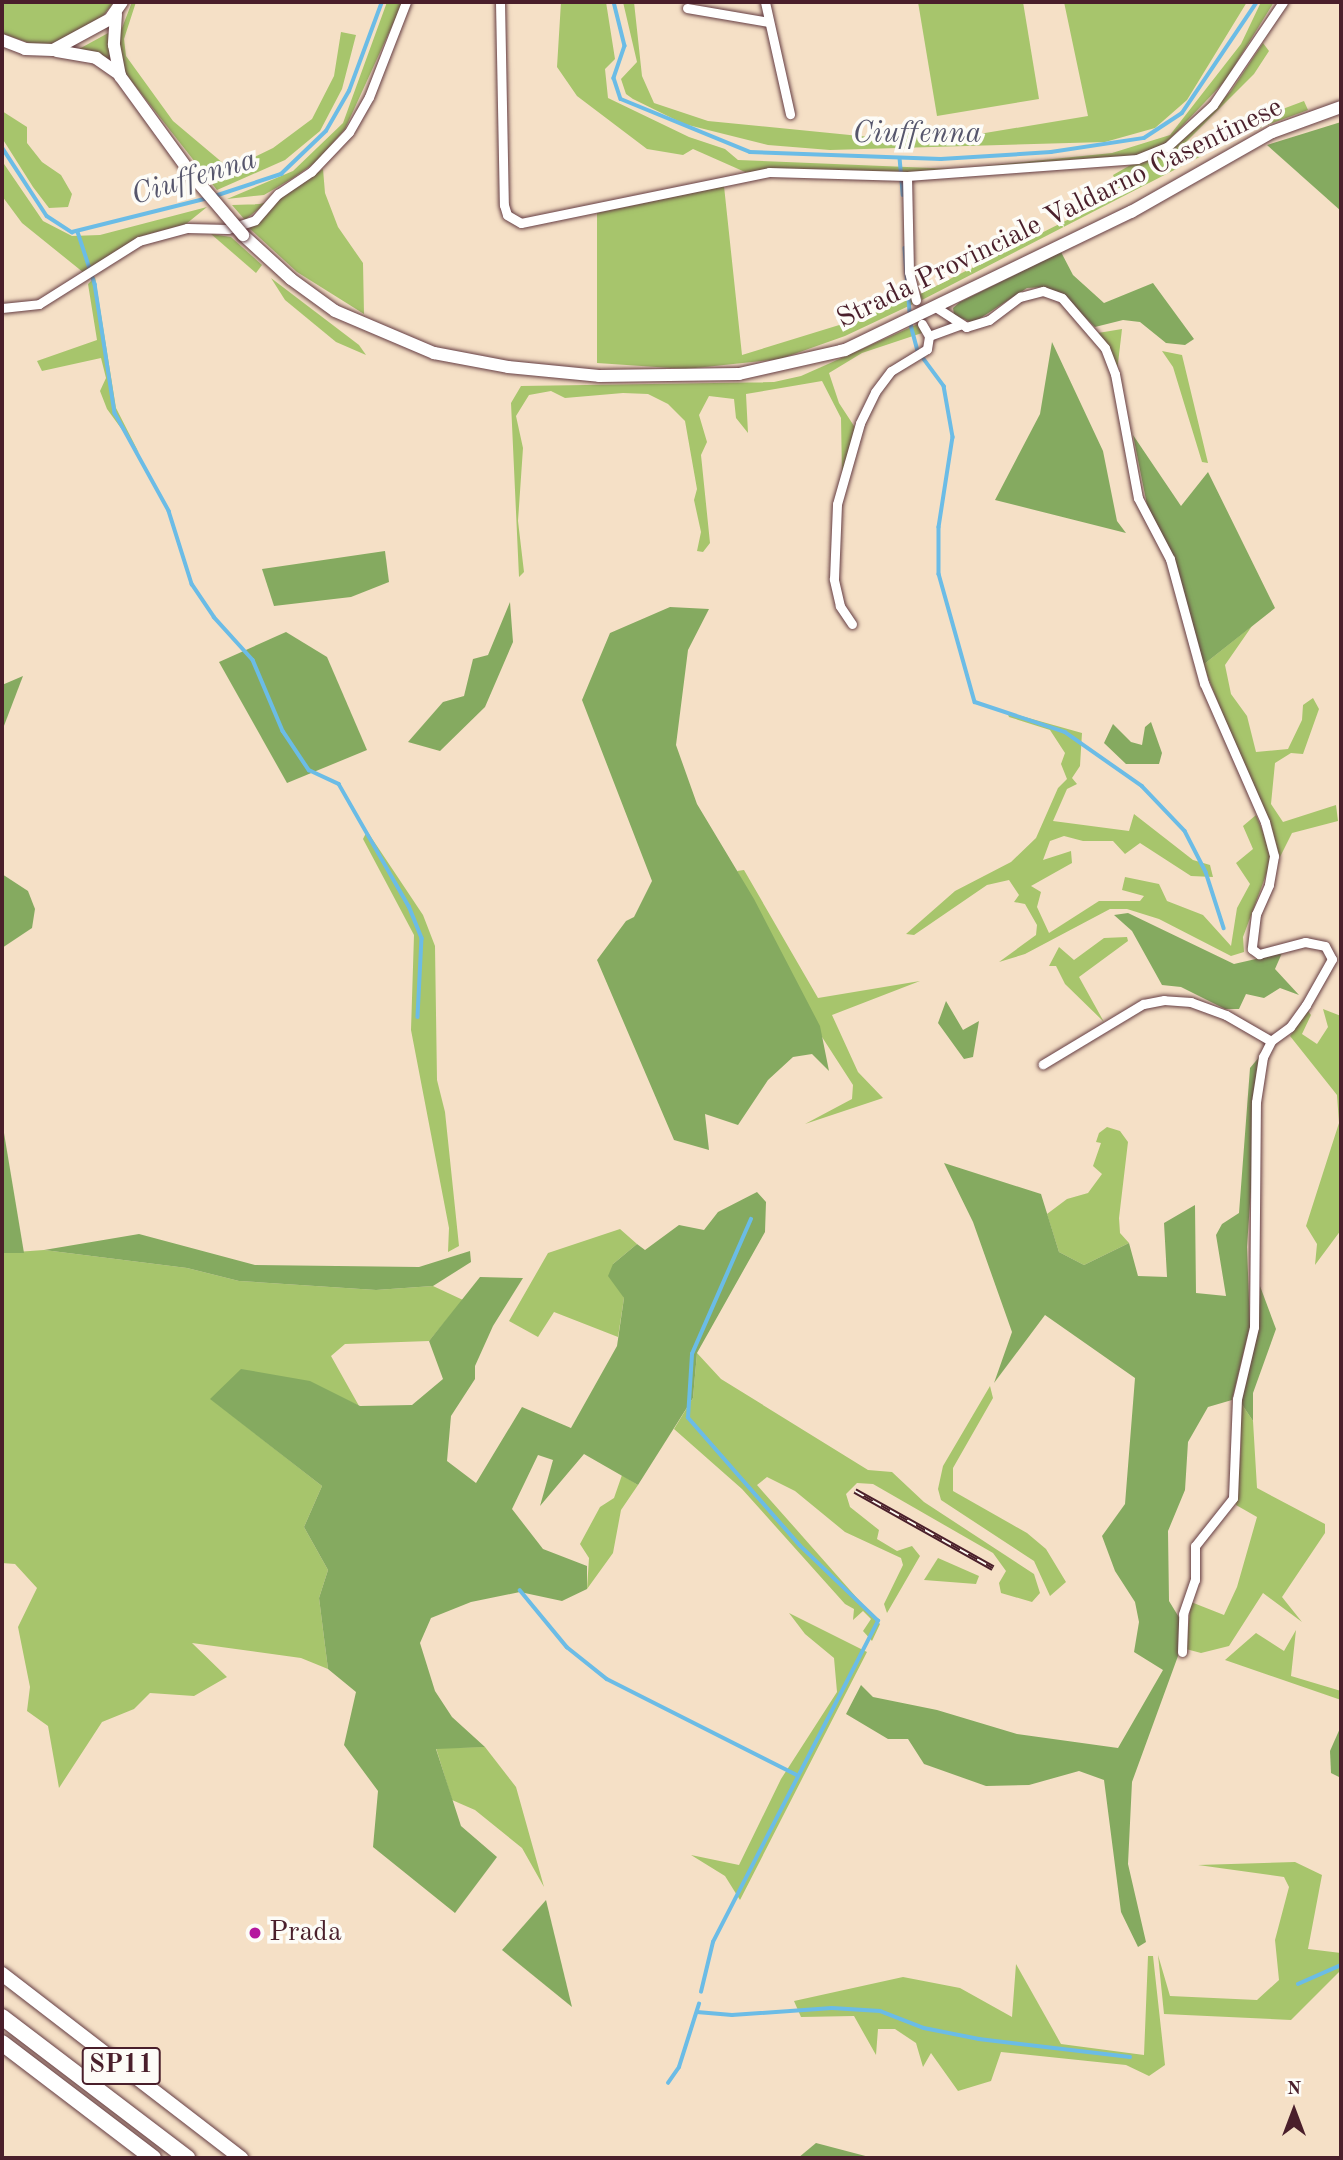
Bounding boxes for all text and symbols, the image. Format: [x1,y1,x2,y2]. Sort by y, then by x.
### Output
street label: Strada Provinciale Valdarno Casentinese [831,91,1289,337]
water label: Ciuffenna [852,116,982,152]
water label: Ciuffenna [127,142,261,214]
place label: Prada [269,1916,342,1950]
marker: Prada [247,1925,263,1941]
road number: SP11 [81,2044,161,2088]
north arrow [1259,2076,1329,2146]
text: N [1287,2080,1301,2099]

